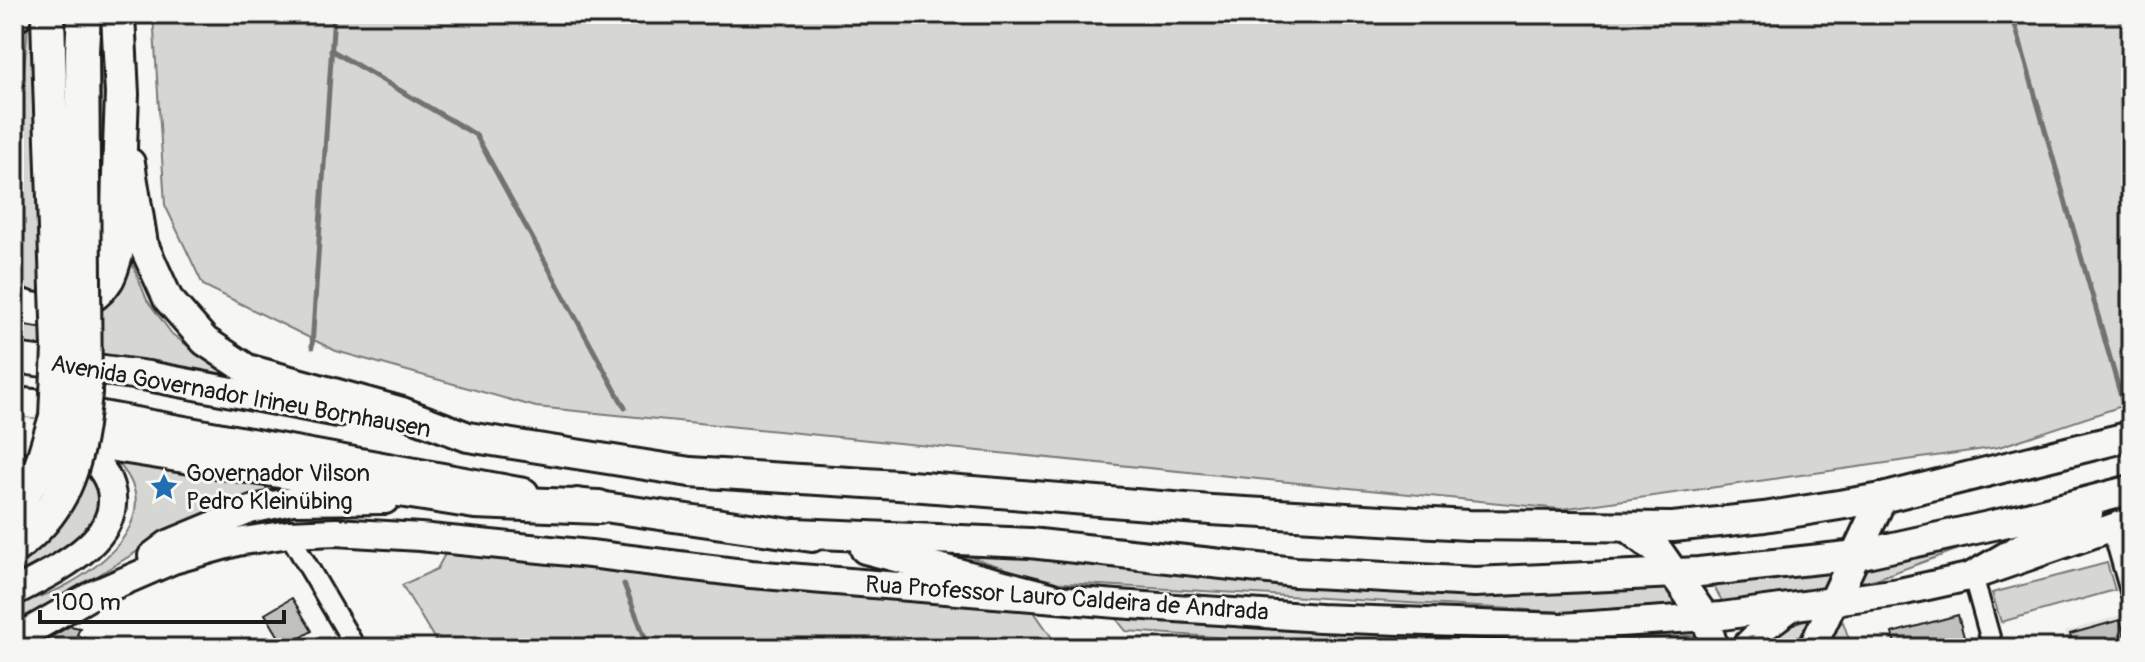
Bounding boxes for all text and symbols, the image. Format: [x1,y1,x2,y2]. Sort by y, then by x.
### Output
street label: Avenida Governador Irineu Bornhausen [49,349,433,444]
place label: Governador Vilson Pedro Kleinübing [186,459,370,516]
place icon: Governador Vilson Pedro Kleinübing [149,472,179,502]
street label: Rua Professor Lauro Caldeira de Andrada [864,570,1270,627]
scale bar [40,574,284,624]
text: 100 m [52,588,121,617]

